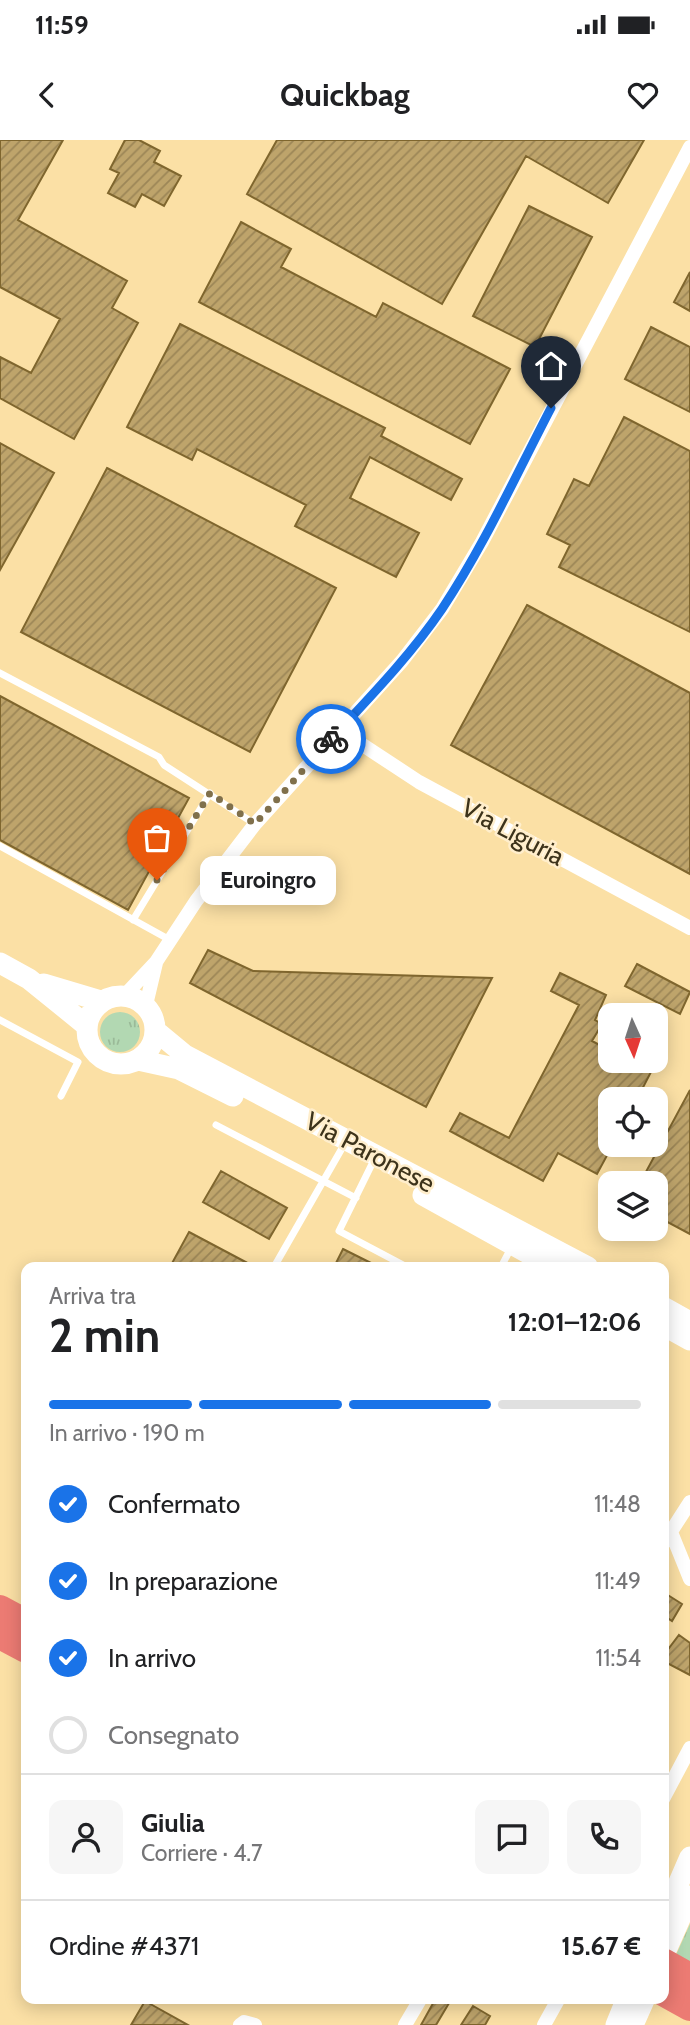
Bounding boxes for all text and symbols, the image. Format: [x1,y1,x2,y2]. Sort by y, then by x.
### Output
text: 11:59 [35,9,89,41]
text: Quickbag [280,75,410,114]
icon: back [28,76,66,114]
icon: heart [624,76,662,114]
pin [521,336,581,408]
icon: home [532,347,570,385]
courier [296,704,366,774]
icon: bike [312,720,350,758]
street label: Via Liguria [456,792,570,873]
pin [127,808,187,880]
icon: bag [138,819,176,857]
callout: Euroingro [199,856,336,904]
text: Euroingro [220,866,316,894]
north arrow [598,1003,668,1073]
map controls [598,1003,668,1241]
button: locate [598,1087,668,1157]
street label: Via Paronese [300,1105,440,1199]
button: layers [598,1171,668,1241]
text: Arriva tra [49,1282,136,1310]
text: 12:01–12:06 [508,1306,641,1338]
text: 2 min [49,1308,160,1364]
text: In arrivo · 190 m [49,1419,205,1447]
icon: check [49,1485,87,1523]
text: Confermato [108,1488,240,1520]
text: 11:48 [594,1490,641,1518]
icon: check [49,1562,87,1600]
text: In preparazione [108,1565,278,1597]
text: 11:49 [595,1567,641,1595]
icon: check [49,1639,87,1677]
text: In arrivo [108,1642,196,1674]
text: 11:54 [595,1644,641,1672]
text: Consegnato [108,1719,239,1751]
button: person [49,1800,123,1874]
button: chat [475,1800,549,1874]
button: phone [567,1800,641,1874]
text: Giulia [141,1807,205,1839]
text: Corriere · 4.7 [141,1839,263,1867]
text: Ordine #4371 [49,1930,199,1962]
text: 15.67 € [561,1930,641,1962]

